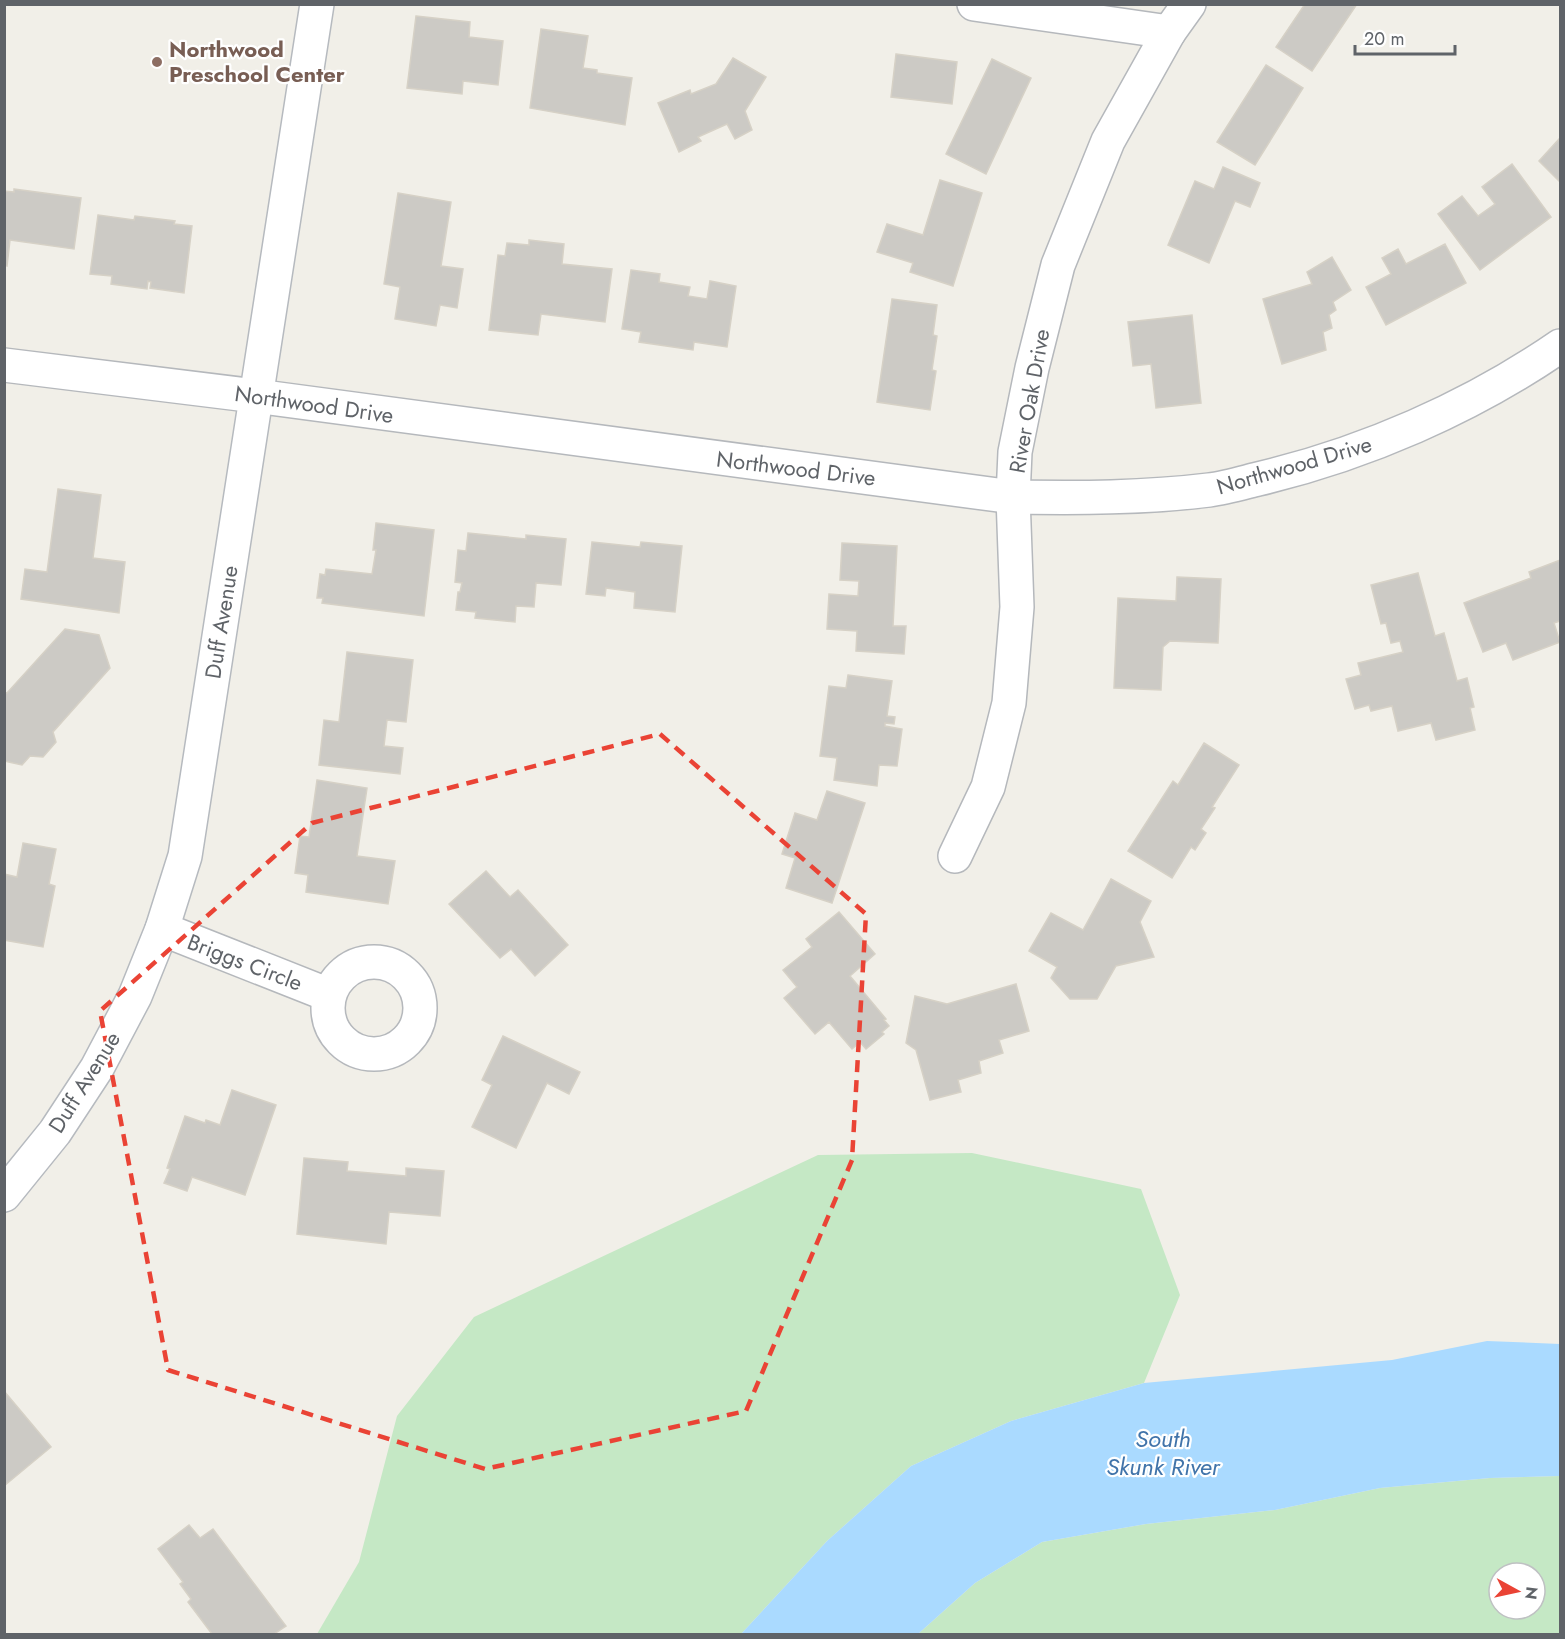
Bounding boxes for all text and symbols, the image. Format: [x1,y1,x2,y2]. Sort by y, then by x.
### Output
scale bar [1355,18,1456,56]
text: 20 m [1364,26,1404,52]
place label: Northwood Preschool Center [169,33,345,90]
marker: Northwood Preschool Center [150,55,164,69]
street label: River Oak Drive [1001,326,1057,476]
street label: Northwood Drive [233,377,395,431]
street label: Northwood Drive [1213,428,1375,502]
street label: Northwood Drive [715,442,877,494]
street label: Duff Avenue [196,563,246,681]
street label: Briggs Circle [183,925,307,999]
street label: Duff Avenue [40,1025,128,1139]
water label: South Skunk River [1106,1421,1222,1484]
north arrow [1487,1561,1547,1621]
text: N [1519,1585,1544,1601]

